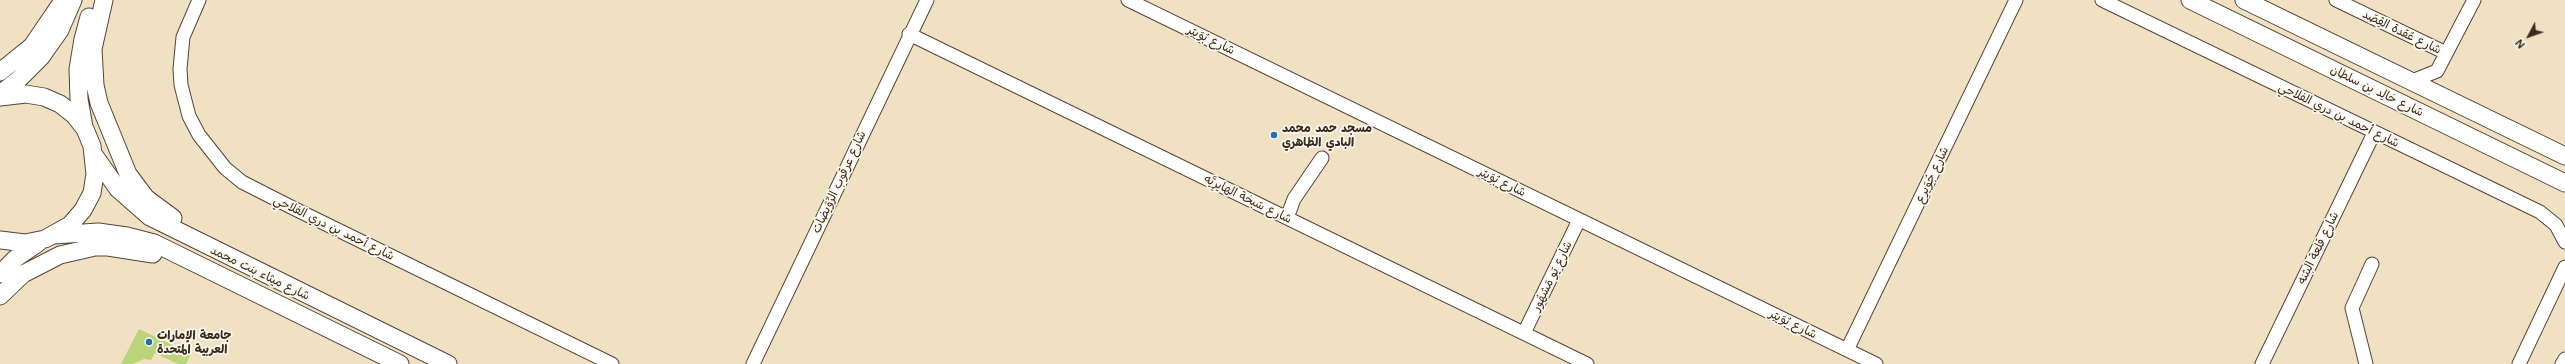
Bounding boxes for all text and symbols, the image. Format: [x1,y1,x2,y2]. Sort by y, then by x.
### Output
street label: شارع عُقدة القِصَد [2360,7,2444,57]
north arrow [2509,16,2549,56]
street label: شارع بُوَيتِر [1185,22,1237,58]
text: N [2511,36,2528,52]
street label: شارع خالِد بن سلطان [2328,62,2426,120]
street label: شارع أحمد بن دري الفلاحي [2276,79,2402,151]
place label: مسجد حمد محمد البادي الظاهري [1282,121,1372,149]
street label: شارع عرقوب الرِّوَيضات [809,129,869,235]
marker: مسجد حمد محمد البادي الظاهري [1269,130,1279,140]
street label: شارع جُوَيرِع [1912,144,1952,206]
street label: شارع بُوَيتِر [1476,164,1528,200]
street label: شارع سَبخة الهايرِيَّه [1202,172,1294,226]
street label: شارع أحمد بن دري الفلاحي [271,192,397,264]
street label: شارع قلعة البثنه [2294,209,2342,287]
street label: شارع يَو مَشهُور [1529,239,1575,313]
street label: شارع ميثاء بنت محمد [208,243,312,303]
street label: شارع بُوَيتِر [1767,306,1819,342]
place label: جامعة الإمارات العربية المتحدة [157,328,231,356]
marker: جامعة الإمارات العربية المتحدة [144,337,154,347]

